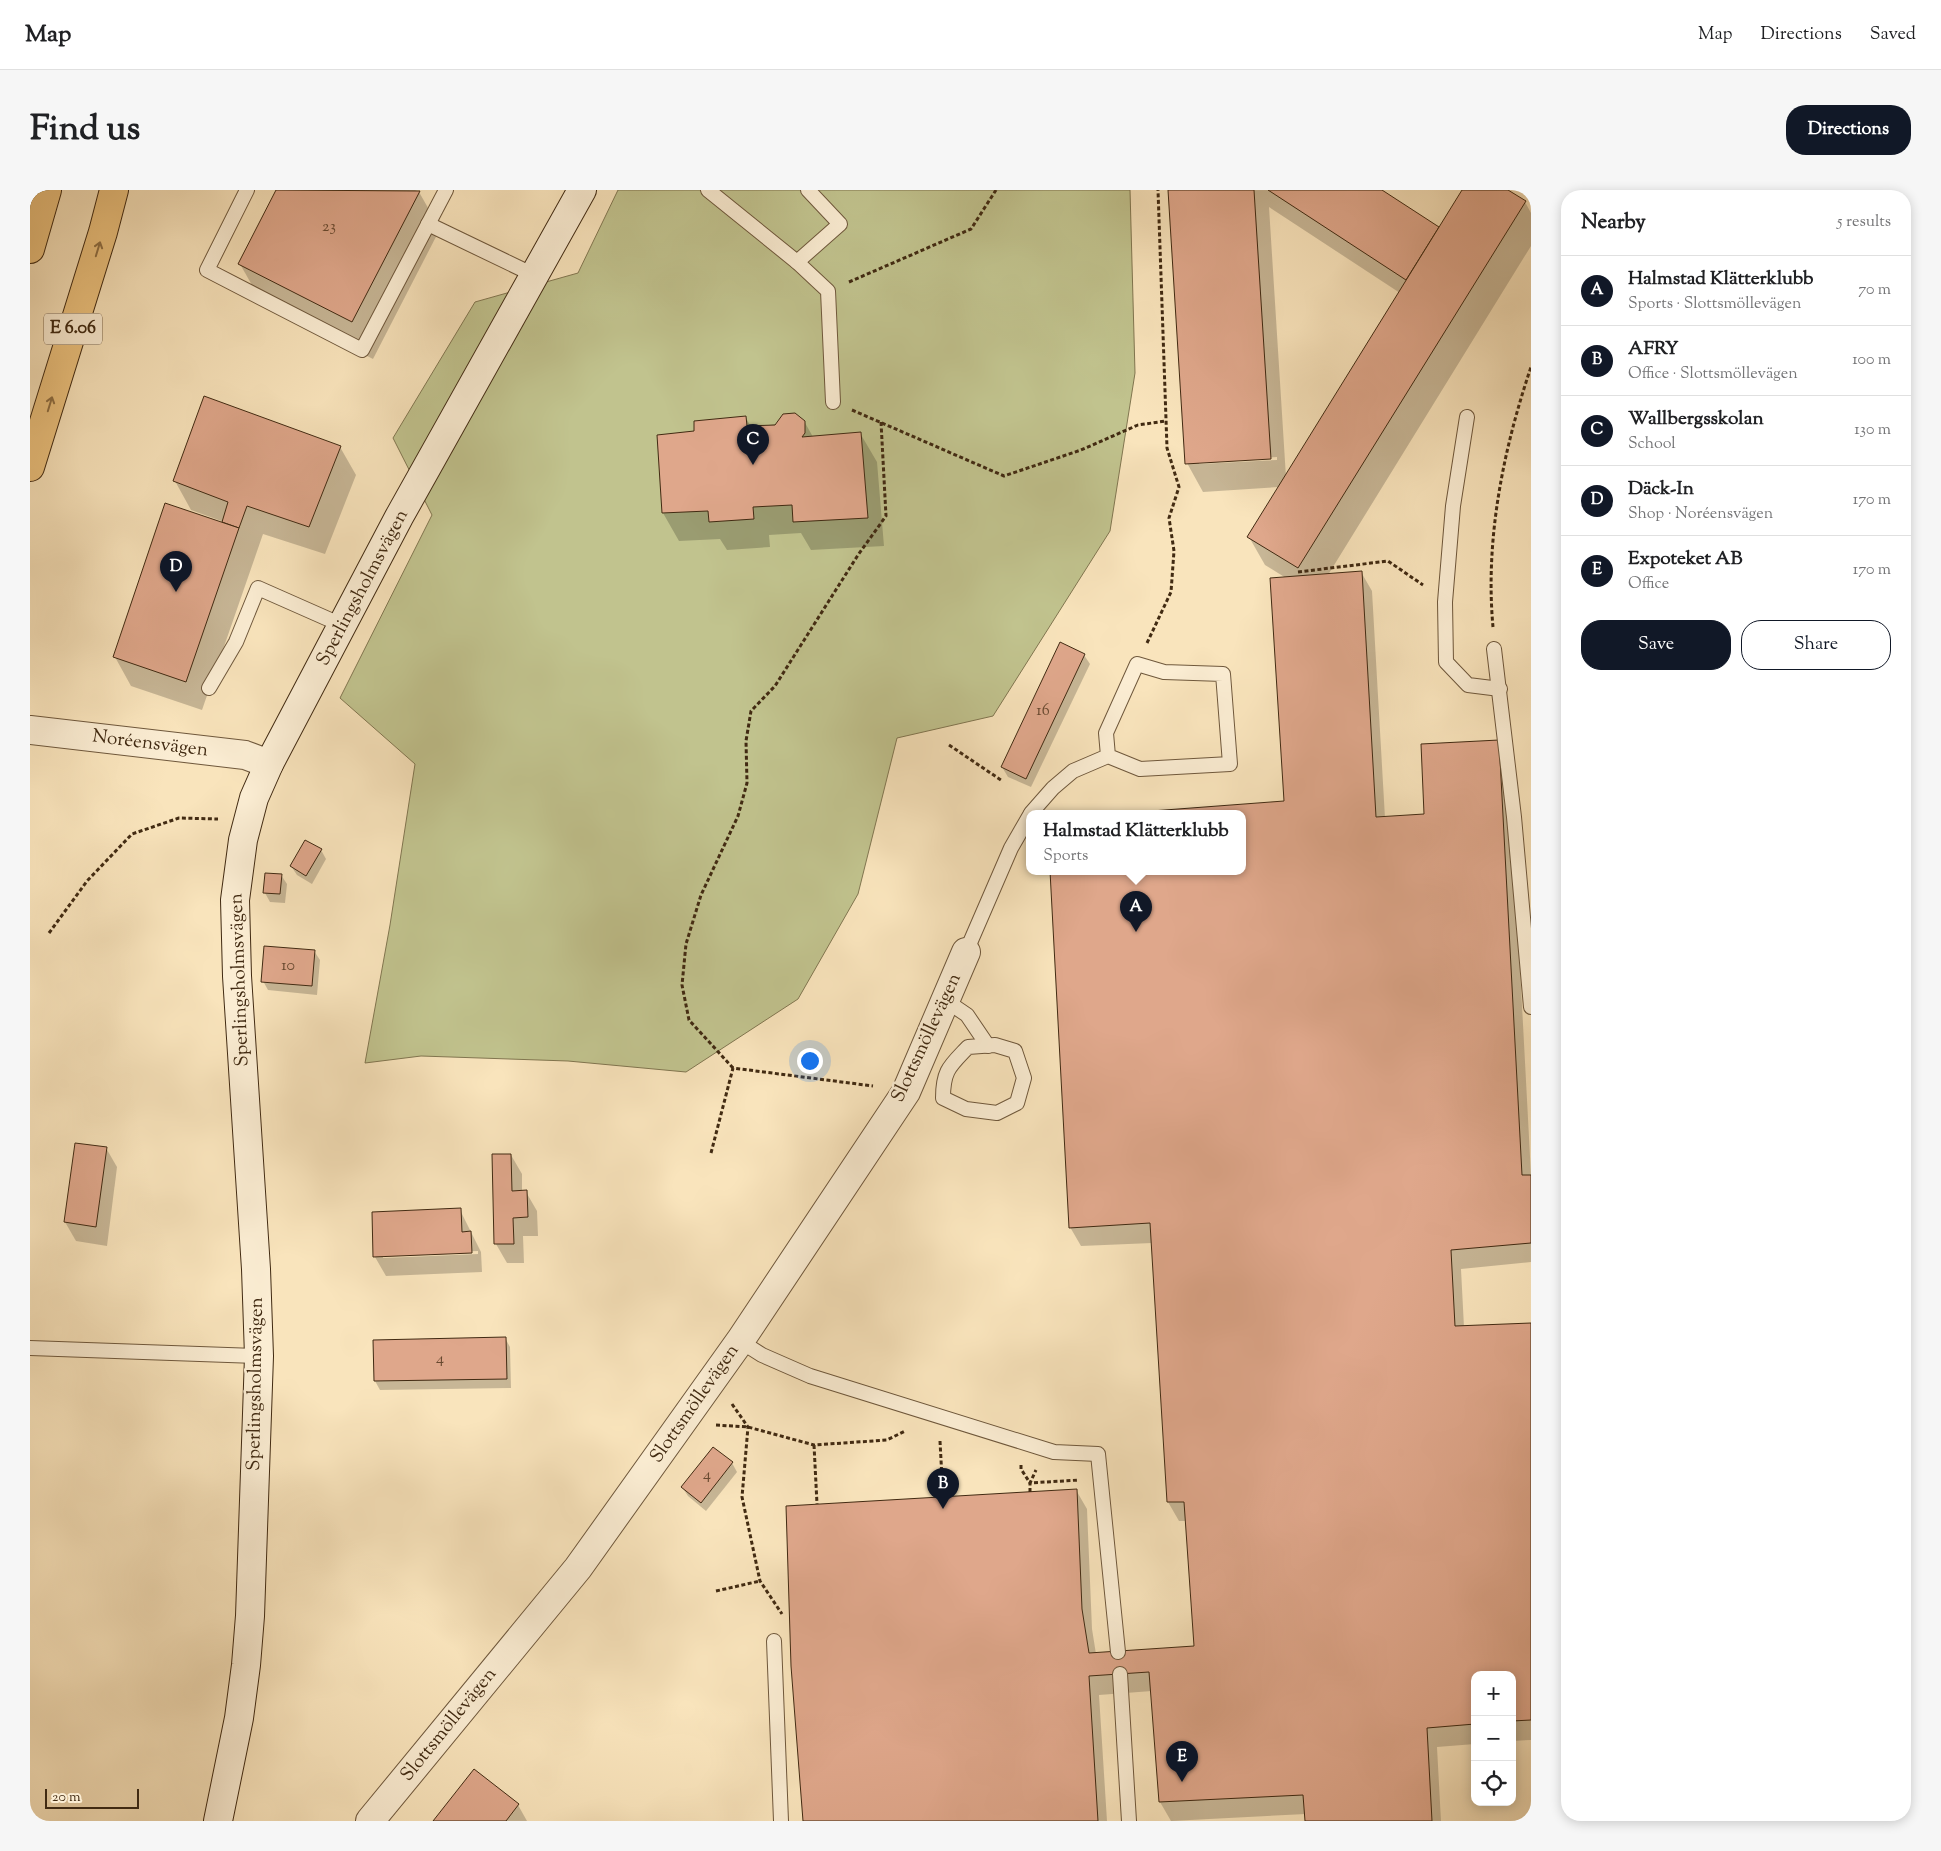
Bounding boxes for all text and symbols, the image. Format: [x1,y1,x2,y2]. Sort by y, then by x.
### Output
text: Map [25,18,71,52]
text: Map [1698,22,1733,48]
text: Directions [1761,22,1842,48]
text: Saved [1870,22,1916,48]
text: Find us [30,105,140,156]
button: Directions [1786,105,1911,155]
text: Nearby [1581,208,1646,238]
text: 5 results [1837,211,1891,234]
house number: 23 [322,216,336,239]
one-way arrow [93,241,103,257]
text: Halmstad Klätterklubb [1628,266,1813,293]
text: A [1591,279,1604,302]
text: 70 m [1858,279,1891,302]
text: Sports · Slottsmöllevägen [1628,293,1801,316]
road number: E 6.06 [44,314,102,344]
text: AFRY [1628,336,1679,363]
text: B [1592,349,1602,372]
text: 100 m [1852,349,1891,372]
text: Office · Slottsmöllevägen [1628,363,1798,386]
one-way arrow [45,396,55,412]
text: Wallbergsskolan [1628,406,1764,433]
text: C [1591,419,1603,442]
text: 130 m [1854,419,1891,442]
pin: C [737,424,769,465]
text: School [1628,433,1676,456]
text: Däck-In [1628,476,1694,503]
text: D [1591,489,1603,512]
text: 170 m [1853,489,1891,512]
text: Shop · Noréensvägen [1628,503,1773,526]
street label: Sperlingsholmsvägen [310,505,416,671]
text: Expoteket AB [1628,546,1743,573]
pin: D [160,551,192,592]
text: E [1592,559,1602,582]
text: 170 m [1853,559,1891,582]
text: Office [1628,573,1669,596]
button: Save [1581,620,1731,670]
button: Share [1741,620,1891,670]
house number: 16 [1036,700,1050,723]
street label: Noréensvägen [91,724,209,764]
popup [1026,810,1246,875]
text: Halmstad Klätterklubb [1043,818,1229,845]
text: Sports [1043,845,1088,868]
pin: A [1120,891,1152,932]
street label: Sperlingsholmsvägen [223,893,257,1067]
house number: 10 [281,955,295,978]
street label: Slottsmöllevägen [885,969,969,1107]
your location [797,1048,823,1074]
street label: Sperlingsholmsvägen [241,1297,271,1471]
street label: Slottsmöllevägen [644,1339,746,1469]
house number: 4 [436,1348,444,1371]
house number: 4 [703,1464,711,1487]
pin: B [927,1468,959,1509]
street label: Slottsmöllevägen [395,1662,503,1788]
map controls [1471,1671,1516,1806]
button: + [1471,1671,1516,1716]
button: − [1471,1716,1516,1761]
pin: E [1166,1741,1198,1782]
button: locate [1471,1761,1516,1806]
scale bar [45,1786,139,1809]
text: 20 m [52,1788,81,1808]

